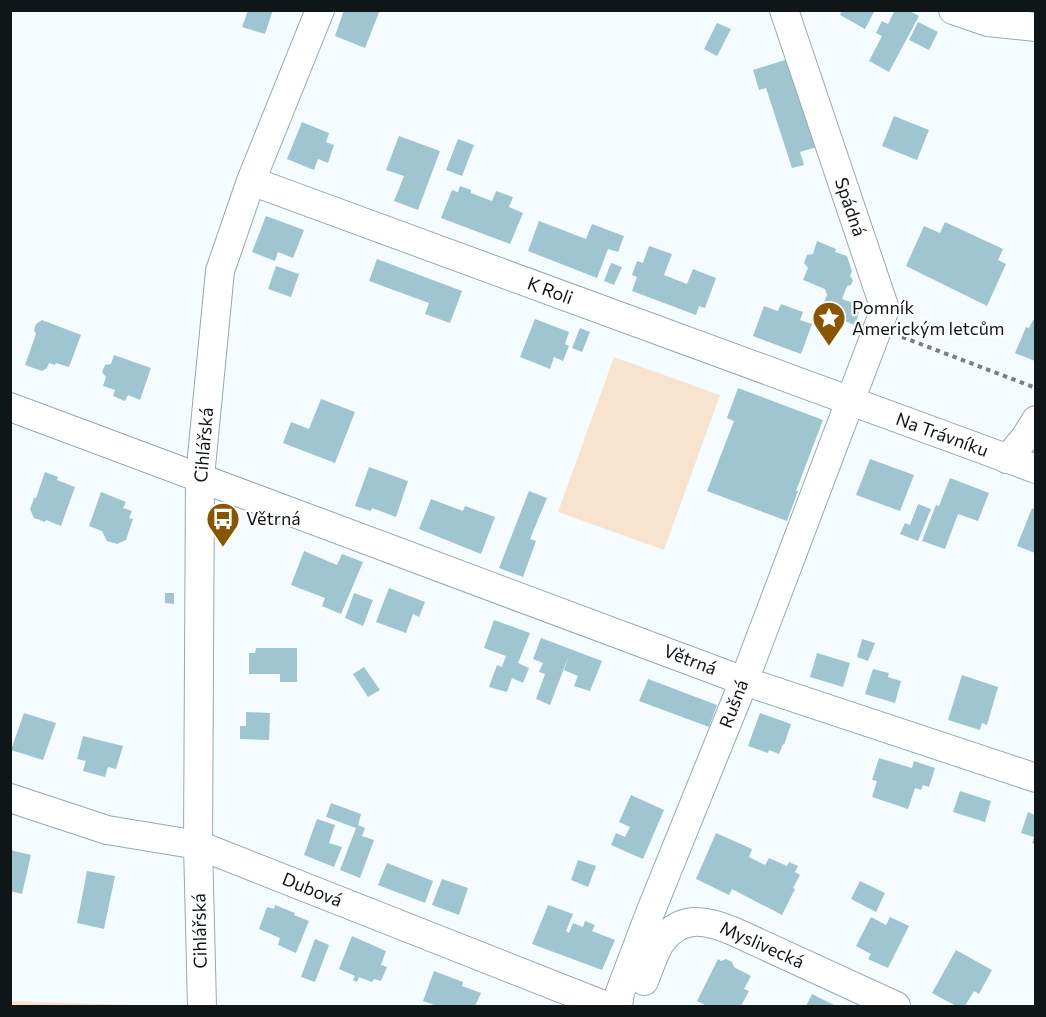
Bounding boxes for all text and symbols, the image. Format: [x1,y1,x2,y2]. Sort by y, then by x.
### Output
street label: Spádná [831,174,871,239]
street label: K Roli [525,272,576,308]
place label: Pomník Americkým letcům [852,296,1004,339]
place icon: Pomník Americkým letcům [811,300,847,347]
street label: Cihlářská [189,406,217,483]
street label: Na Trávníku [893,407,992,461]
bus stop icon: Větrná [205,501,241,548]
place label: Větrná [246,507,301,529]
street label: Větrná [661,639,720,679]
street label: Rušná [714,676,752,731]
street label: Dubová [279,867,346,911]
street label: Cihlářská [187,893,211,969]
street label: Myslivecká [717,916,808,972]

